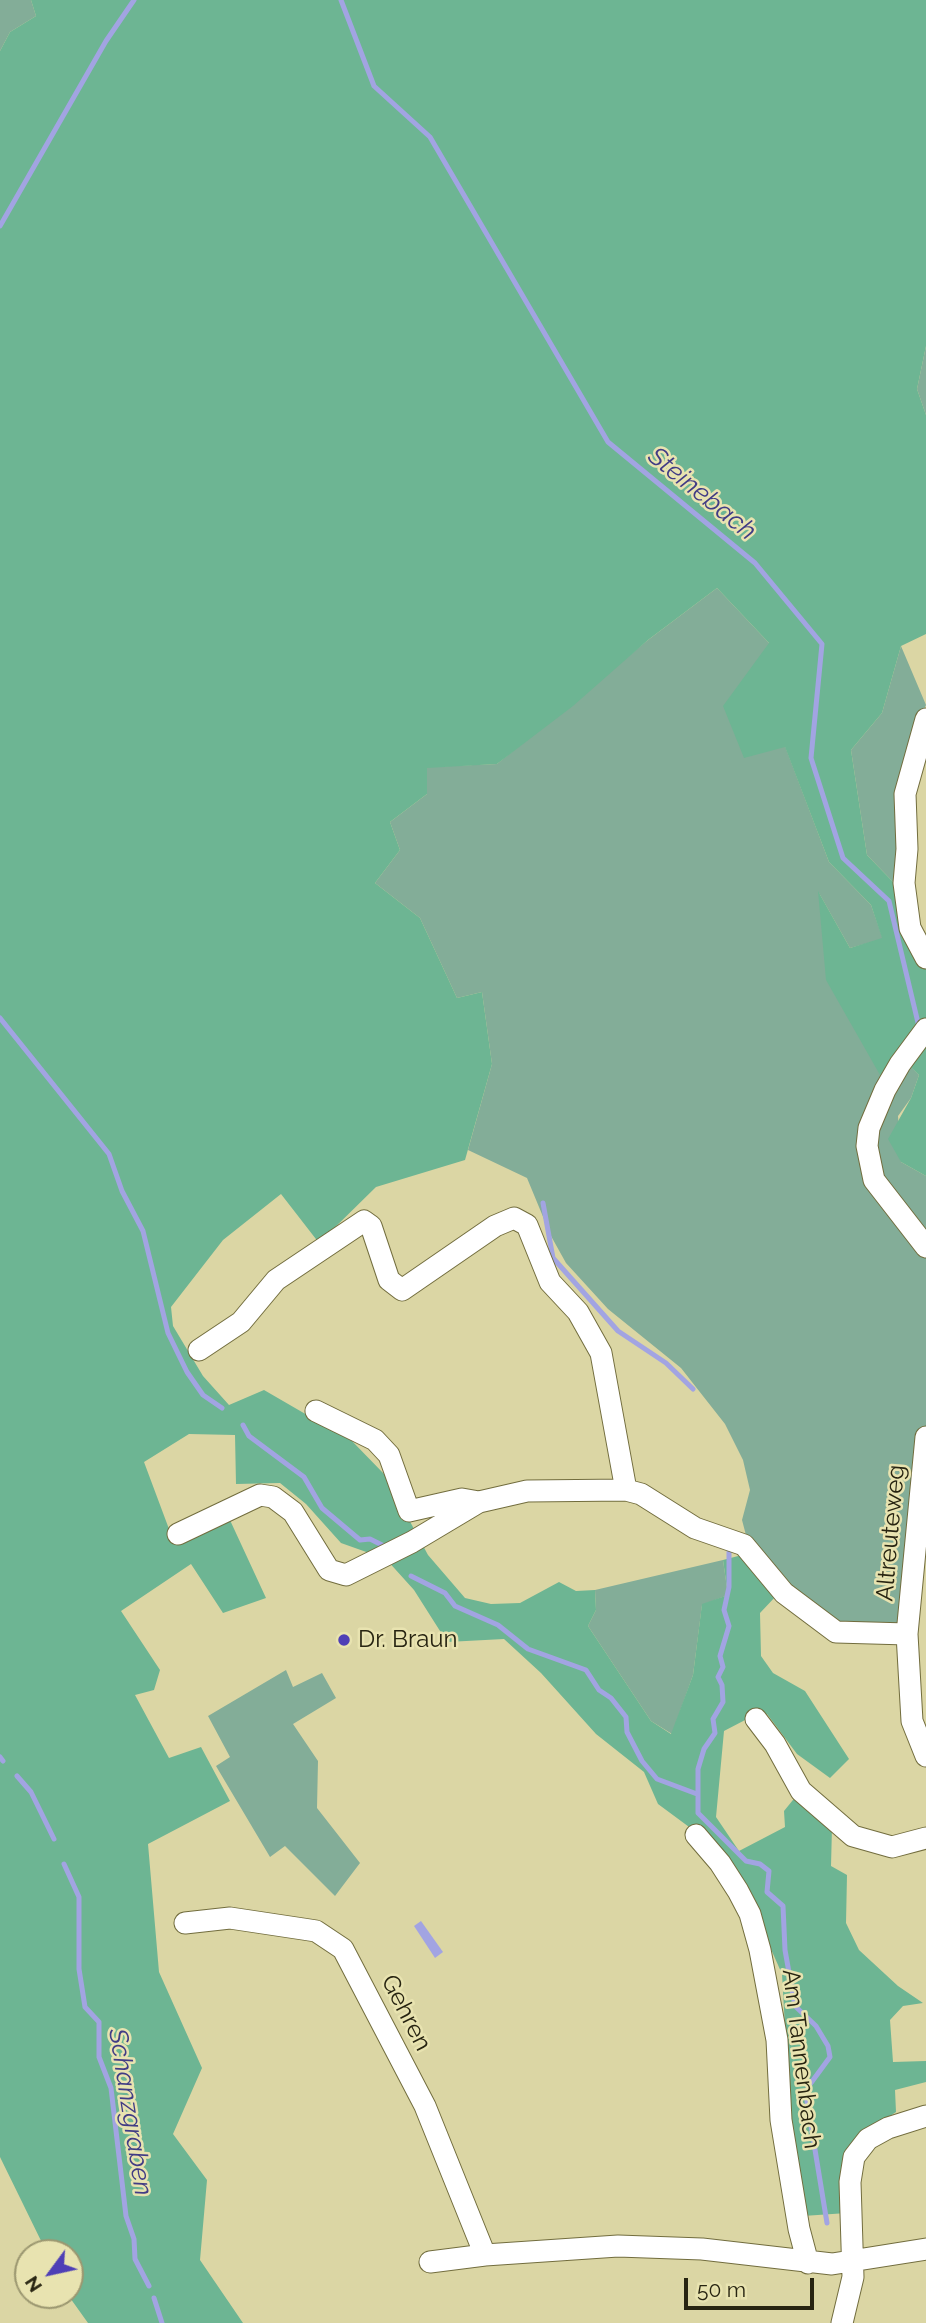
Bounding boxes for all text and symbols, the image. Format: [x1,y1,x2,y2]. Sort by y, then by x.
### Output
water label: Steinebach [642,441,762,547]
street label: Altreuteweg [871,1464,911,1602]
place label: Dr. Braun [358,1626,458,1654]
marker: Dr. Braun [336,1632,352,1648]
street label: Am Tannenbach [776,1968,826,2150]
street label: Gehren [375,1970,437,2056]
water label: Schanzgraben [101,2026,159,2198]
north arrow [14,2239,84,2309]
scale bar [688,2264,818,2308]
text: N [20,2272,46,2296]
text: 50 m [697,2277,746,2302]

